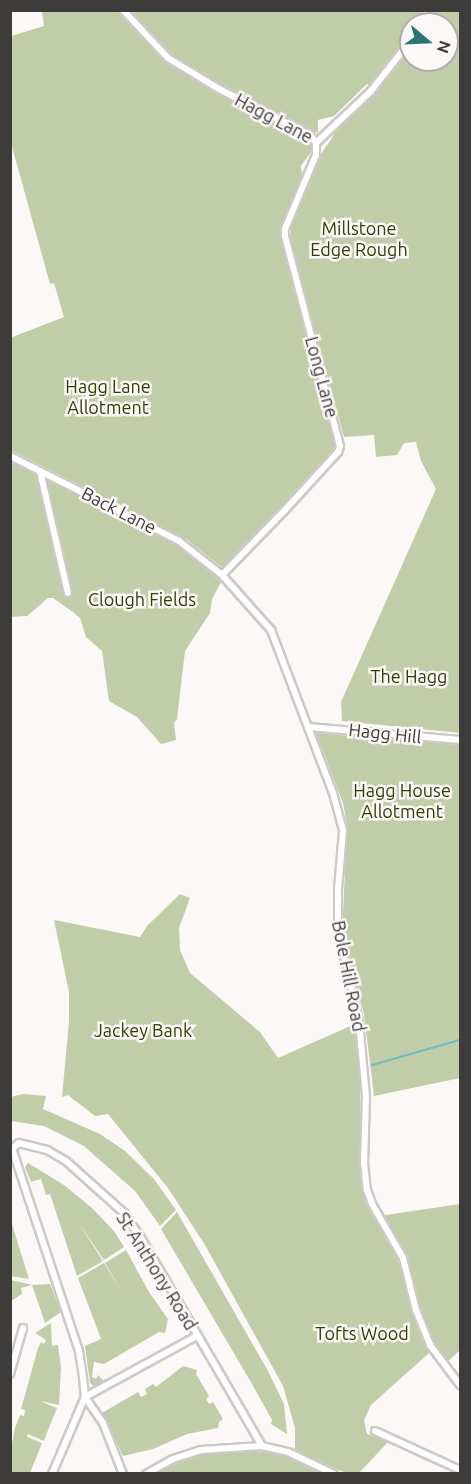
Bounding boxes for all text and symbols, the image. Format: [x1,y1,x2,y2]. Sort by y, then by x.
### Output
north arrow [399,12,459,72]
text: N [434,39,455,56]
street label: Hagg Lane [231,88,317,148]
park label: Millstone Edge Rough [310,218,408,260]
street label: Long Lane [301,334,343,420]
park label: Hagg Lane Allotment [65,376,151,418]
street label: Back Lane [78,482,160,538]
park label: Clough Fields [88,588,196,610]
park label: The Hagg [371,665,447,687]
street label: Hagg Hill [348,718,422,748]
park label: Hagg House Allotment [353,780,451,822]
street label: Bole Hill Road [328,919,370,1033]
park label: Jackey Bank [94,1019,192,1041]
street label: St Anthony Road [112,1208,202,1334]
park label: Tofts Wood [315,1322,409,1344]

